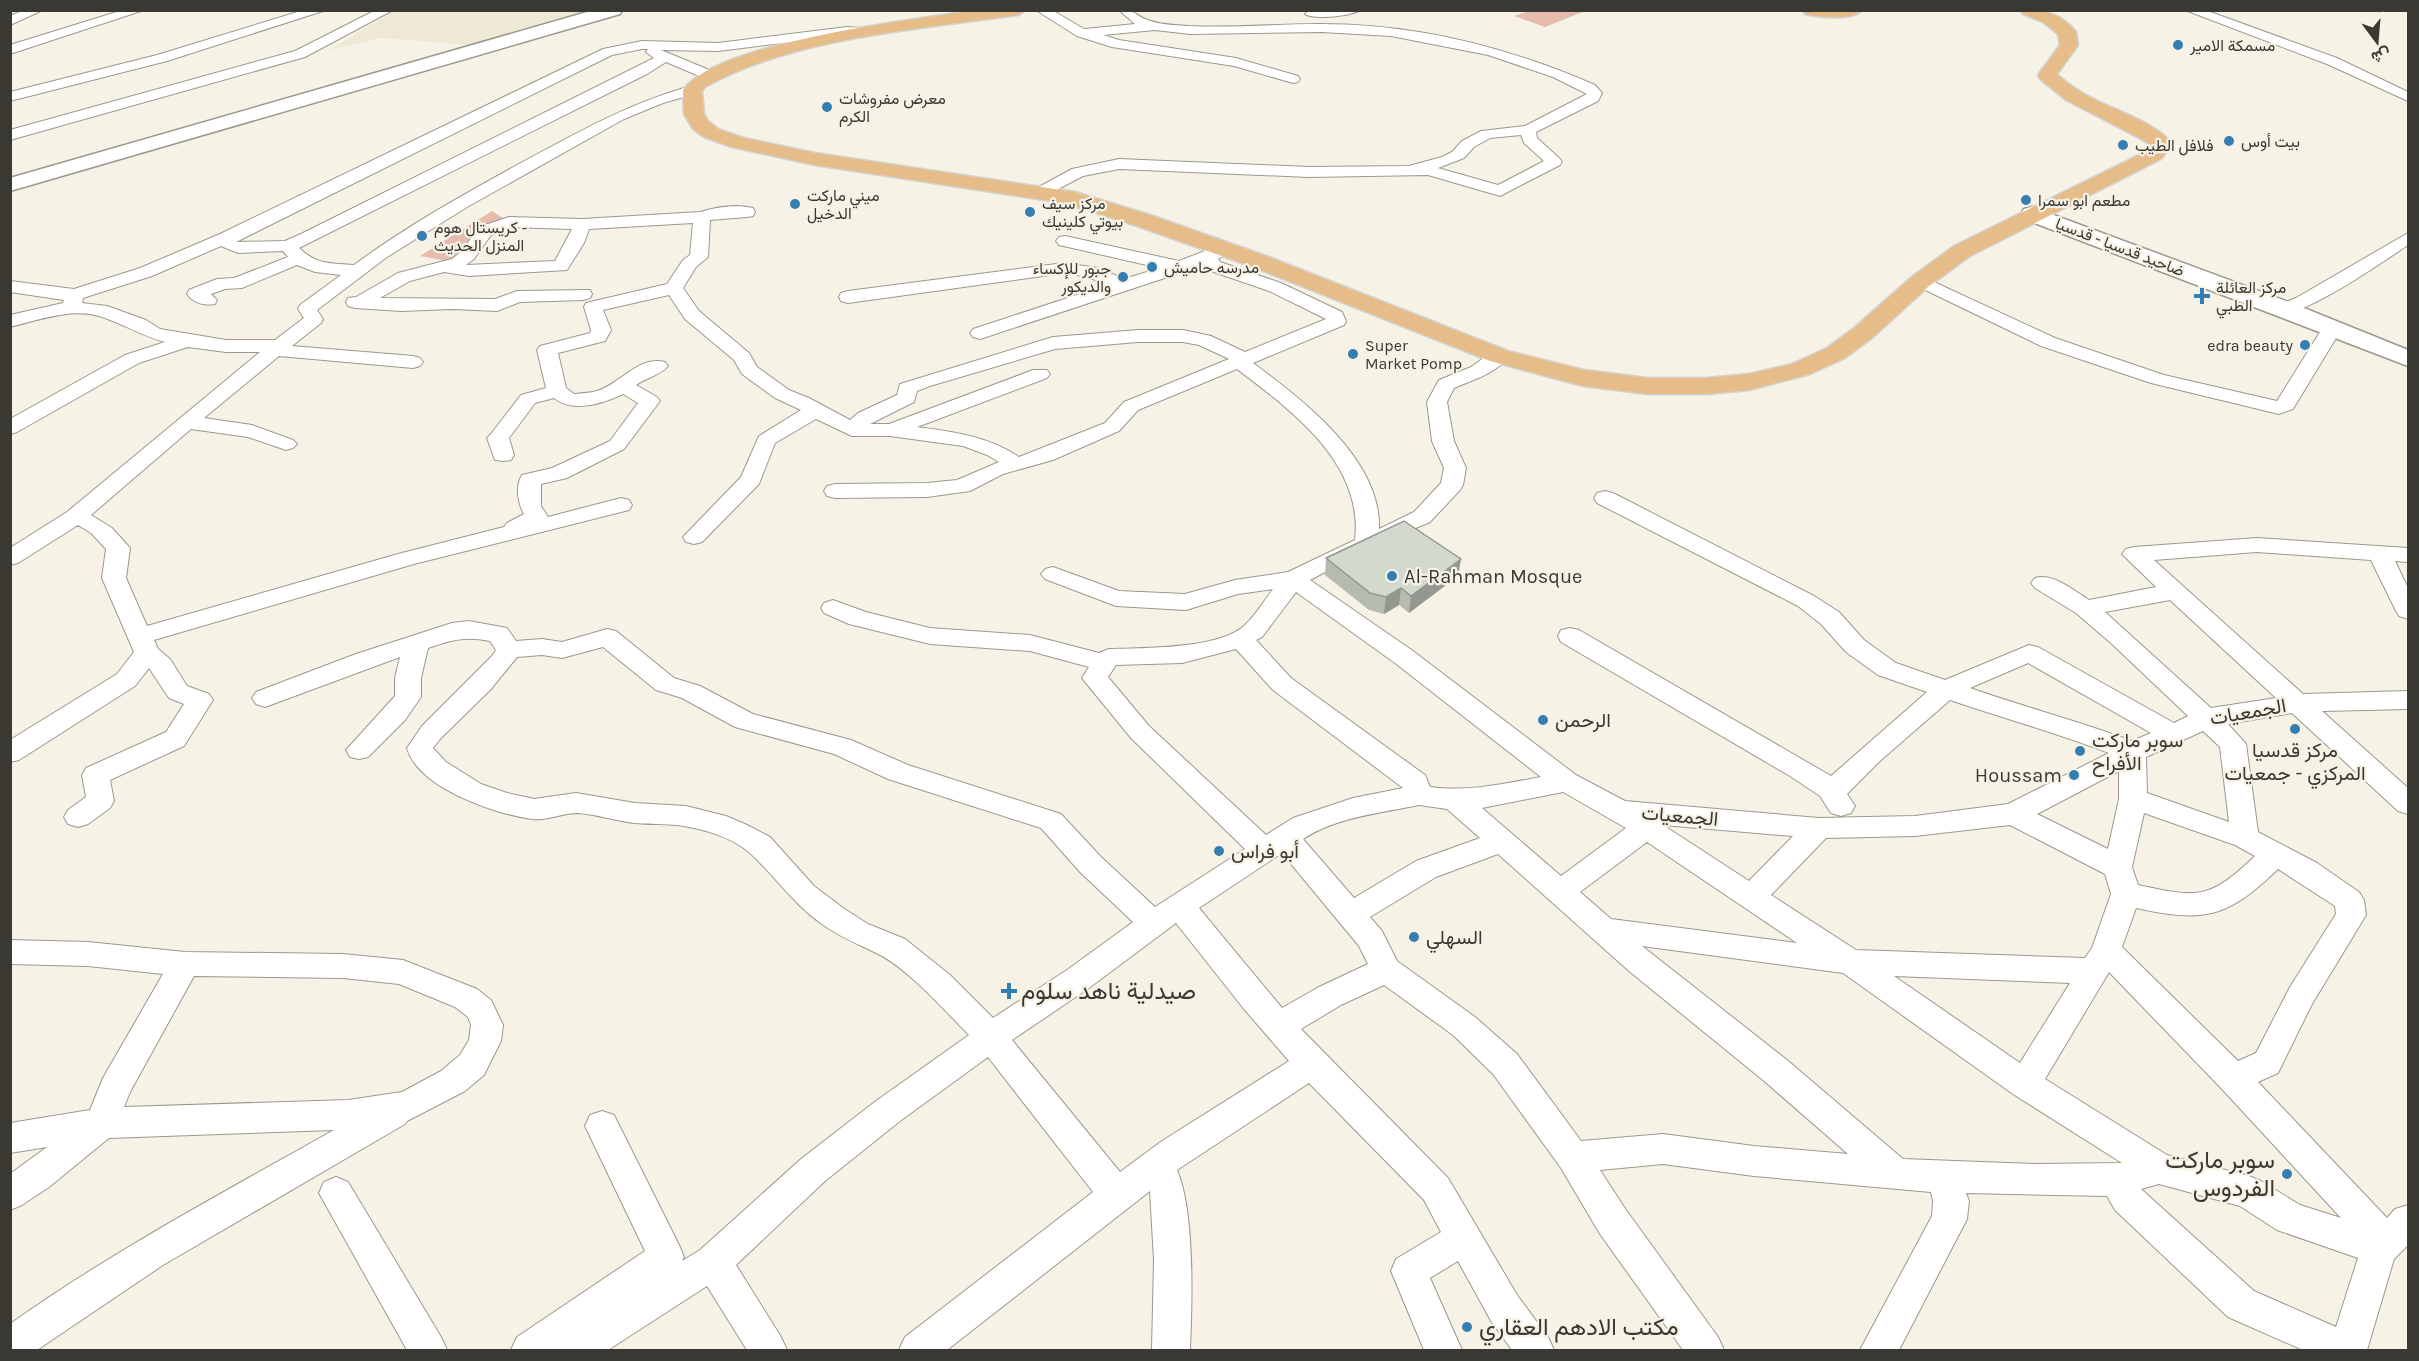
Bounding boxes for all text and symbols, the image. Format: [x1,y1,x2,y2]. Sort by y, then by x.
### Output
north arrow [2347,12,2407,72]
place label: مسمكة الامير [2189,36,2275,56]
marker: مسمكة الامير [2171,38,2185,52]
text: ش [2369,44,2393,68]
place label: معرض مفروشات الكرم [839,89,946,127]
marker: معرض مفروشات الكرم [820,100,834,114]
place label: بيت أوس [2241,132,2300,152]
marker: بيت أوس [2222,134,2236,148]
place label: فلافل الطيب [2135,136,2214,156]
marker: فلافل الطيب [2116,138,2130,152]
place label: ميني ماركت الدخيل [807,186,880,224]
place label: مطعم ابو سمرا [2038,191,2130,211]
marker: مطعم ابو سمرا [2019,193,2033,207]
place label: مركز سيف بيوتي كلينيك [1042,194,1123,235]
marker: ميني ماركت الدخيل [788,197,802,211]
marker: مركز سيف بيوتي كلينيك [1023,205,1037,219]
street label: ضاحيد قدسيا - قدسيا [2053,214,2187,280]
place label: كريستال هوم - المنزل الحديث [434,218,527,256]
marker: كريستال هوم - المنزل الحديث [415,229,429,243]
place label: مدرسه حاميش [1164,258,1259,278]
place label: جبور للإكساء والديكور [1033,259,1111,297]
marker: مدرسه حاميش [1145,260,1159,274]
marker: جبور للإكساء والديكور [1116,270,1130,284]
place label: مركز العائلة الطبي [2216,278,2286,319]
marker: مركز العائلة الطبي [2193,287,2211,305]
place label: Super Market Pomp [1365,336,1462,373]
place label: edra beauty [2207,336,2294,355]
marker: edra beauty [2298,338,2312,352]
marker: Super Market Pomp [1346,347,1360,361]
place label: Al-Rahman Mosque [1404,565,1582,588]
marker: Al-Rahman Mosque [1385,569,1399,583]
street label: الجمعيات [2208,694,2288,730]
place label: الرحمن [1555,709,1611,733]
marker: الرحمن [1536,713,1550,727]
marker: مركز قدسيا المركزي - جمعيات [2288,722,2302,736]
place label: سوبر ماركت الأفراح [2092,729,2183,777]
place label: مركز قدسيا المركزي - جمعيات [2224,739,2366,790]
marker: سوبر ماركت الأفراح [2073,744,2087,758]
place label: Houssam [1975,764,2062,787]
marker: Houssam [2067,768,2081,782]
street label: الجمعيات [1641,801,1719,831]
place label: أبو فراس [1231,840,1299,864]
marker: أبو فراس [1212,844,1226,858]
place label: السهلي [1426,926,1483,954]
marker: السهلي [1407,930,1421,944]
place label: صيدلية ناهد سلوم [1021,977,1196,1007]
marker: صيدلية ناهد سلوم [1002,984,1016,998]
place label: سوبر ماركت الفردوس [2165,1146,2275,1203]
marker: سوبر ماركت الفردوس [2280,1167,2294,1181]
place label: مكتب الادهم العقاري [1479,1313,1679,1346]
marker: مكتب الادهم العقاري [1460,1320,1474,1334]

